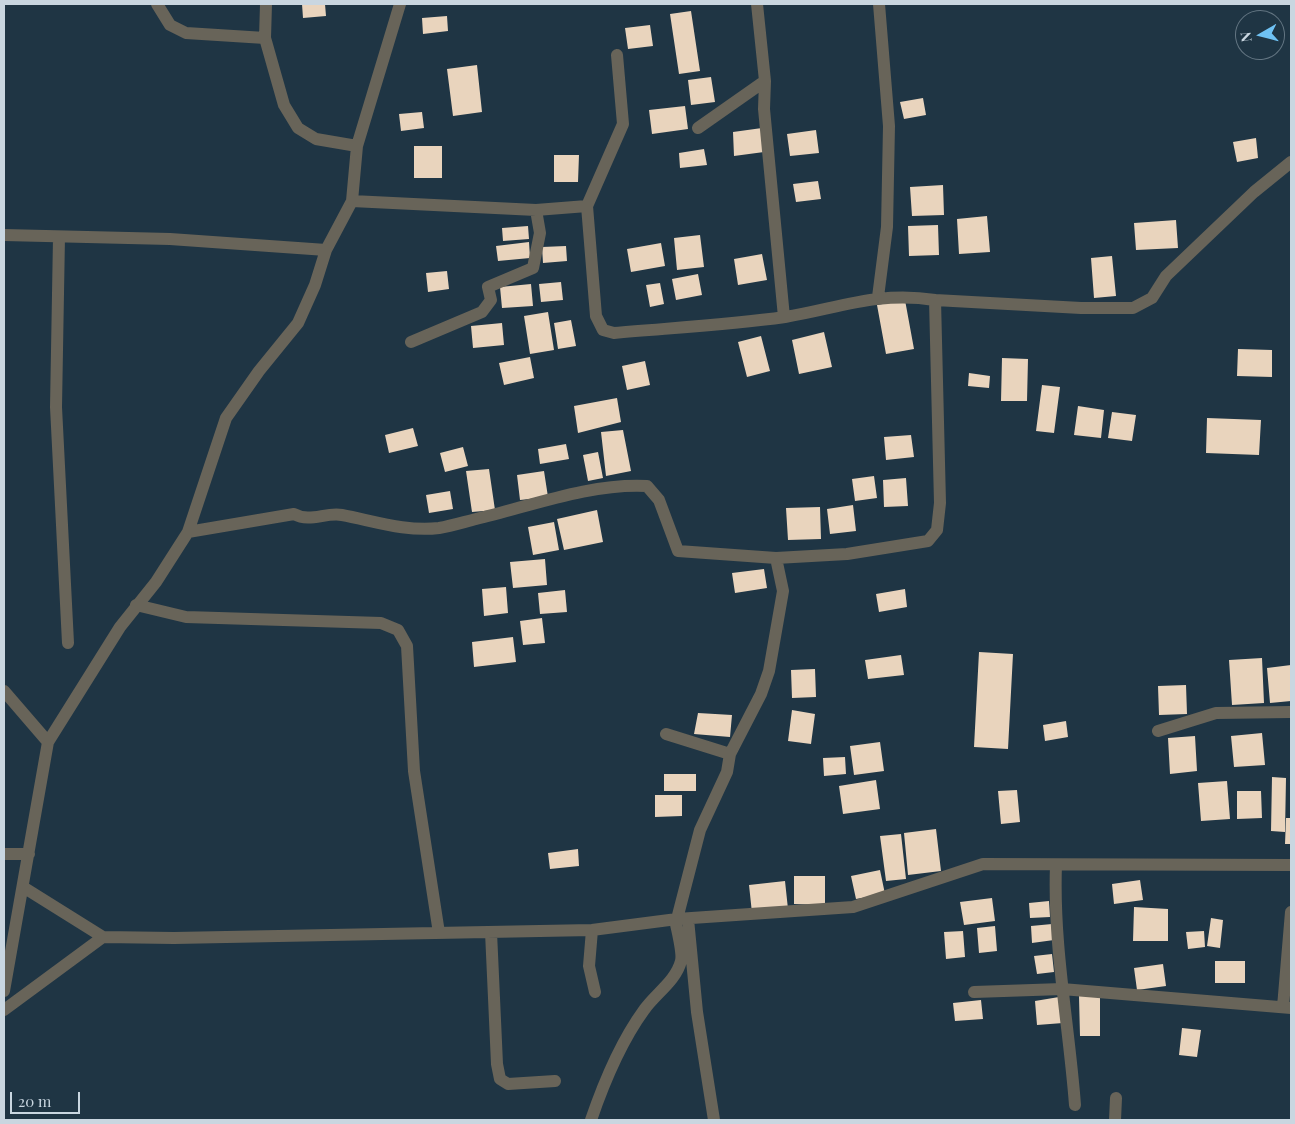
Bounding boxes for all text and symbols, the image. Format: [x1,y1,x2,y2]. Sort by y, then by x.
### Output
north arrow [1235,10,1285,60]
text: N [1236,31,1256,43]
scale bar [12,1082,82,1114]
text: 20 m [18,1091,51,1111]

